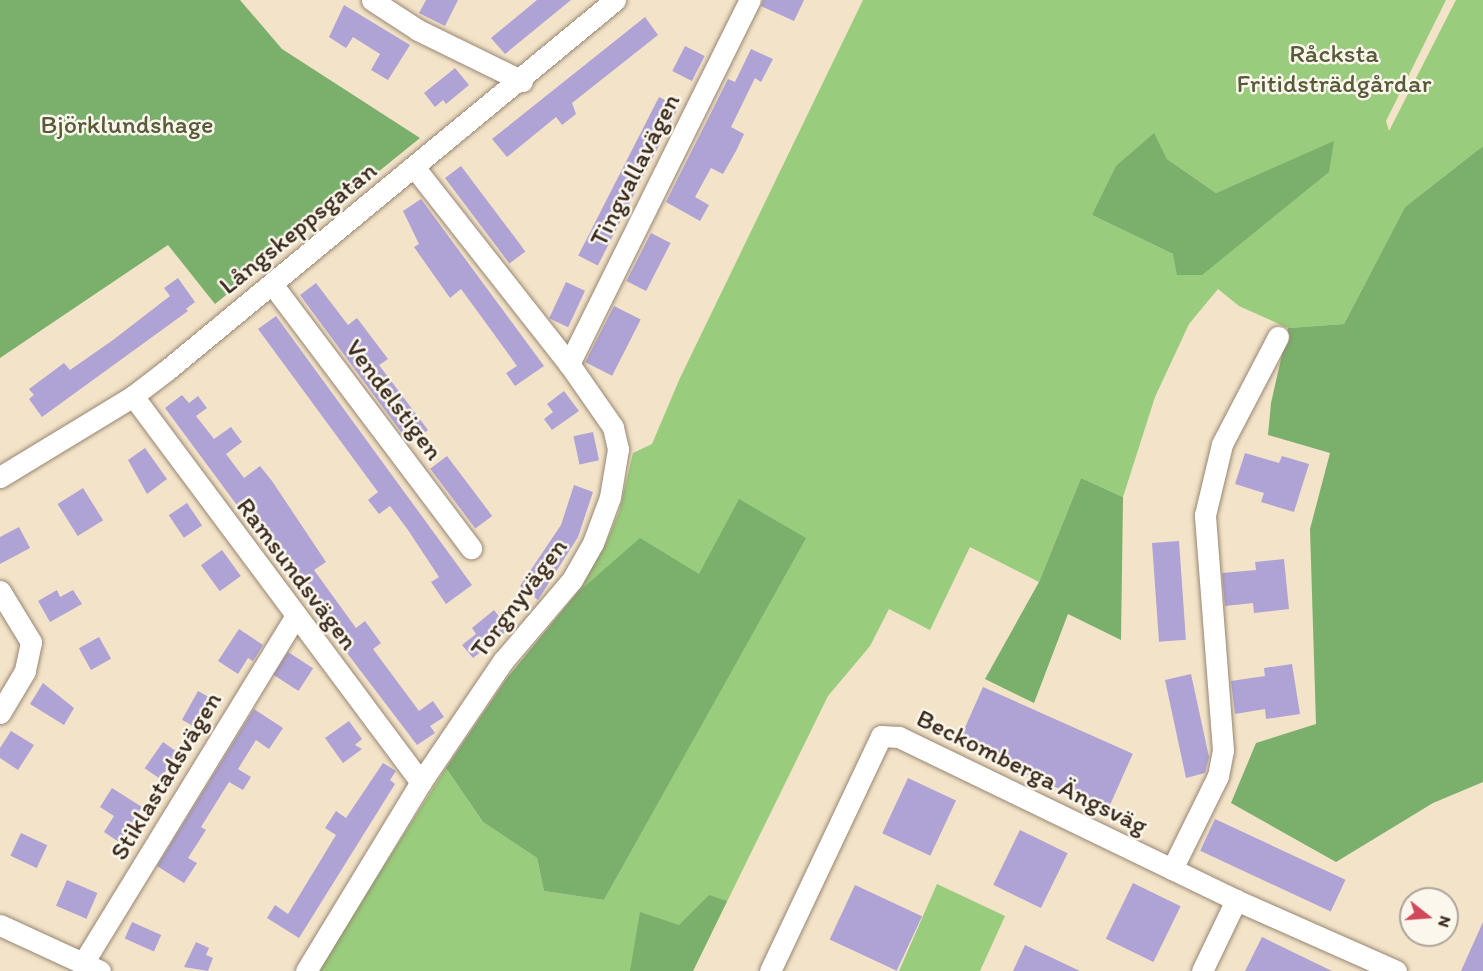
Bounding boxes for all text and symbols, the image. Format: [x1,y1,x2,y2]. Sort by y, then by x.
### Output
park label: Råcksta Fritidsträdgårdar [1237,38,1431,100]
street label: Tingvallavägen [583,88,687,252]
park label: Björklundshage [40,109,214,141]
street label: Långskeppsgatan [213,155,383,301]
street label: Vendelstigen [338,333,450,467]
street label: Ramsundsvägen [230,492,364,656]
street label: Torgnyvägen [464,532,574,664]
street label: Stiklastadsvägen [103,686,229,866]
street label: Beckomberga Ängsväg [911,702,1153,842]
north arrow [1399,887,1459,947]
text: N [1434,914,1455,930]

